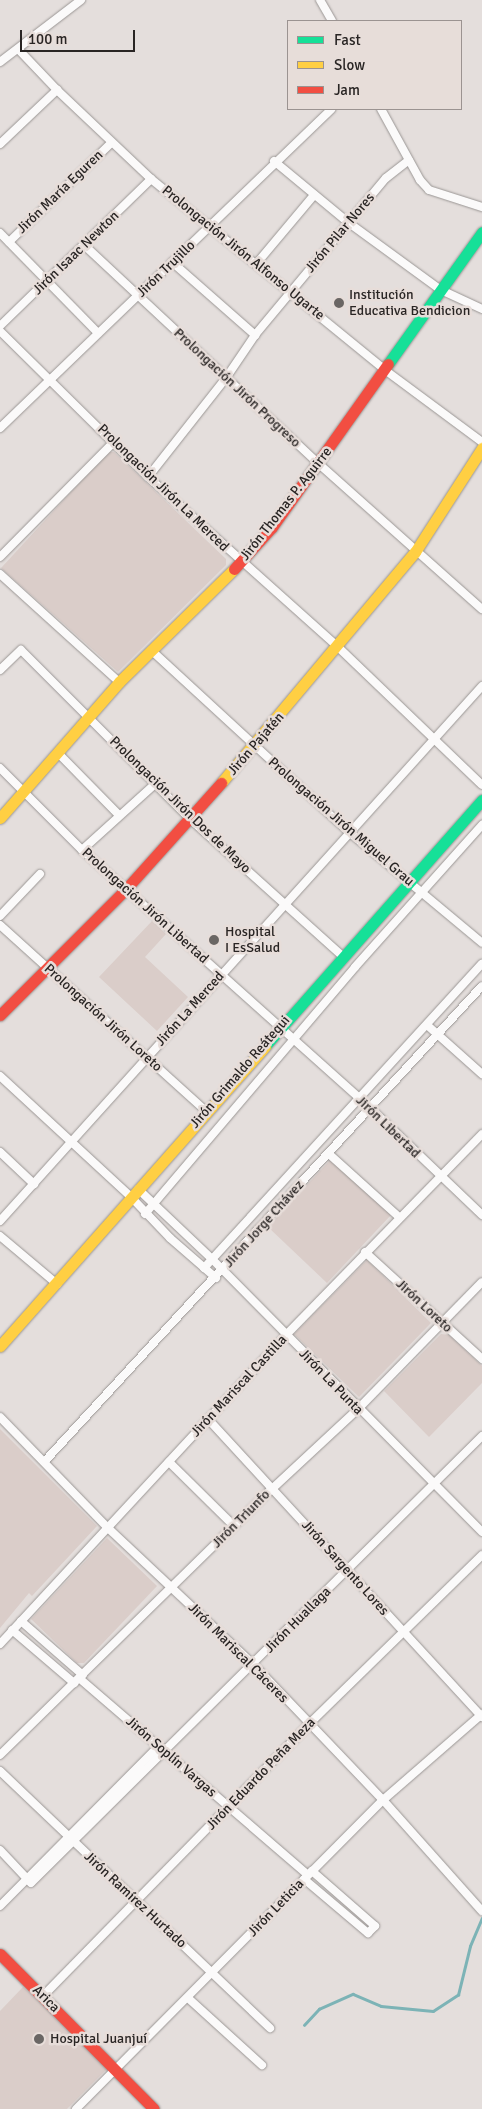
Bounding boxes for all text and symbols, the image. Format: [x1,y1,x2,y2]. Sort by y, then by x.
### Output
scale bar [22,20,138,52]
legend [287,20,462,110]
text: 100 m [28,30,68,48]
text: Fast [334,31,361,49]
text: Slow [334,56,365,74]
text: Jam [334,81,360,99]
street label: Jirón María Eguren [13,147,107,237]
street label: Prolongación Jirón Alfonso Ugarte [158,182,328,324]
street label: Jirón Pilar Nores [302,190,378,276]
street label: Jirón Isaac Newton [29,208,123,298]
street label: Jirón Trujillo [133,237,199,301]
place label: Institución Educativa Bendicion [349,287,470,320]
marker: Institución Educativa Bendicion [333,297,345,309]
street label: Prolongación Jirón Progreso [170,325,304,451]
street label: Prolongación Jirón La Merced [94,421,232,555]
street label: Jirón Thomas P. Aguirre [236,444,336,564]
street label: Jirón Pajatén [224,709,288,779]
street label: Prolongación Jirón Dos de Mayo [106,733,254,877]
street label: Prolongación Jirón Miguel Grau [265,754,417,890]
street label: Prolongación Jirón Libertad [78,845,212,967]
place label: Hospital I EsSalud [225,924,280,956]
marker: Hospital I EsSalud [207,933,221,947]
street label: Prolongación Jirón Loreto [41,961,165,1075]
street label: Jirón La Merced [152,968,228,1050]
street label: Jirón Grimaldo Reátegui [186,1012,294,1132]
street label: Jirón Libertad [352,1092,424,1162]
street label: Jirón Jorge Chávez [220,1177,308,1271]
street label: Jirón Loreto [392,1276,456,1336]
street label: Jirón Mariscal Castilla [187,1332,291,1440]
street label: Jirón La Punta [295,1345,367,1419]
street label: Jirón Triunfo [208,1486,274,1552]
street label: Jirón Sargento Lores [298,1517,392,1619]
street label: Jirón Huallaga [261,1583,335,1657]
street label: Jirón Mariscal Cáceres [185,1600,291,1706]
street label: Jirón Soplín Vargas [122,1713,220,1801]
street label: Jirón Eduardo Peña Meza [203,1714,319,1834]
street label: Jirón Ramírez Hurtado [80,1848,190,1952]
street label: Jirón Leticia [244,1876,308,1940]
street label: Arica [29,1982,63,2016]
place label: Hospital Juanjuí [50,2031,147,2047]
marker: Hospital Juanjuí [32,2032,46,2046]

